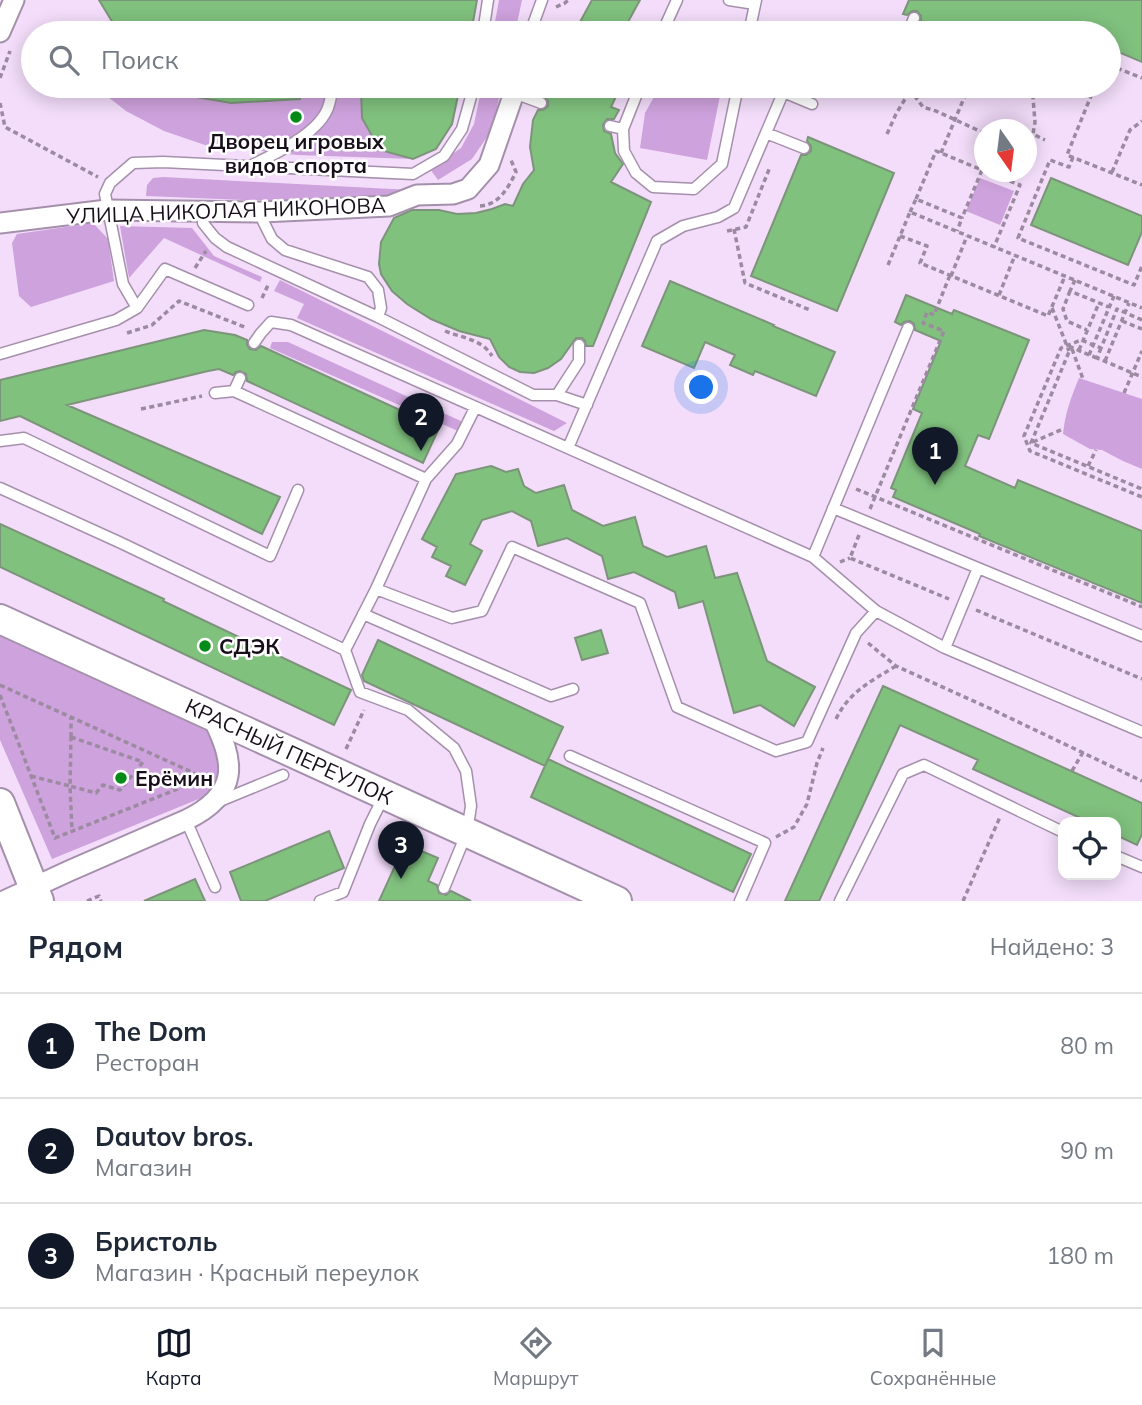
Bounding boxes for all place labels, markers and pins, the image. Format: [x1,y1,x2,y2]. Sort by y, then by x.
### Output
marker: Дворец игровых видов спорта [288,109,304,125]
place label: Дворец игровых видов спорта [208,128,384,178]
pin: 2 [398,393,444,451]
pin: 1 [912,427,958,485]
place label: СДЭК [219,633,280,659]
marker: СДЭК [197,638,213,654]
place label: Ерёмин [135,765,213,791]
marker: Ерёмин [113,770,129,786]
pin: 3 [378,821,424,879]

